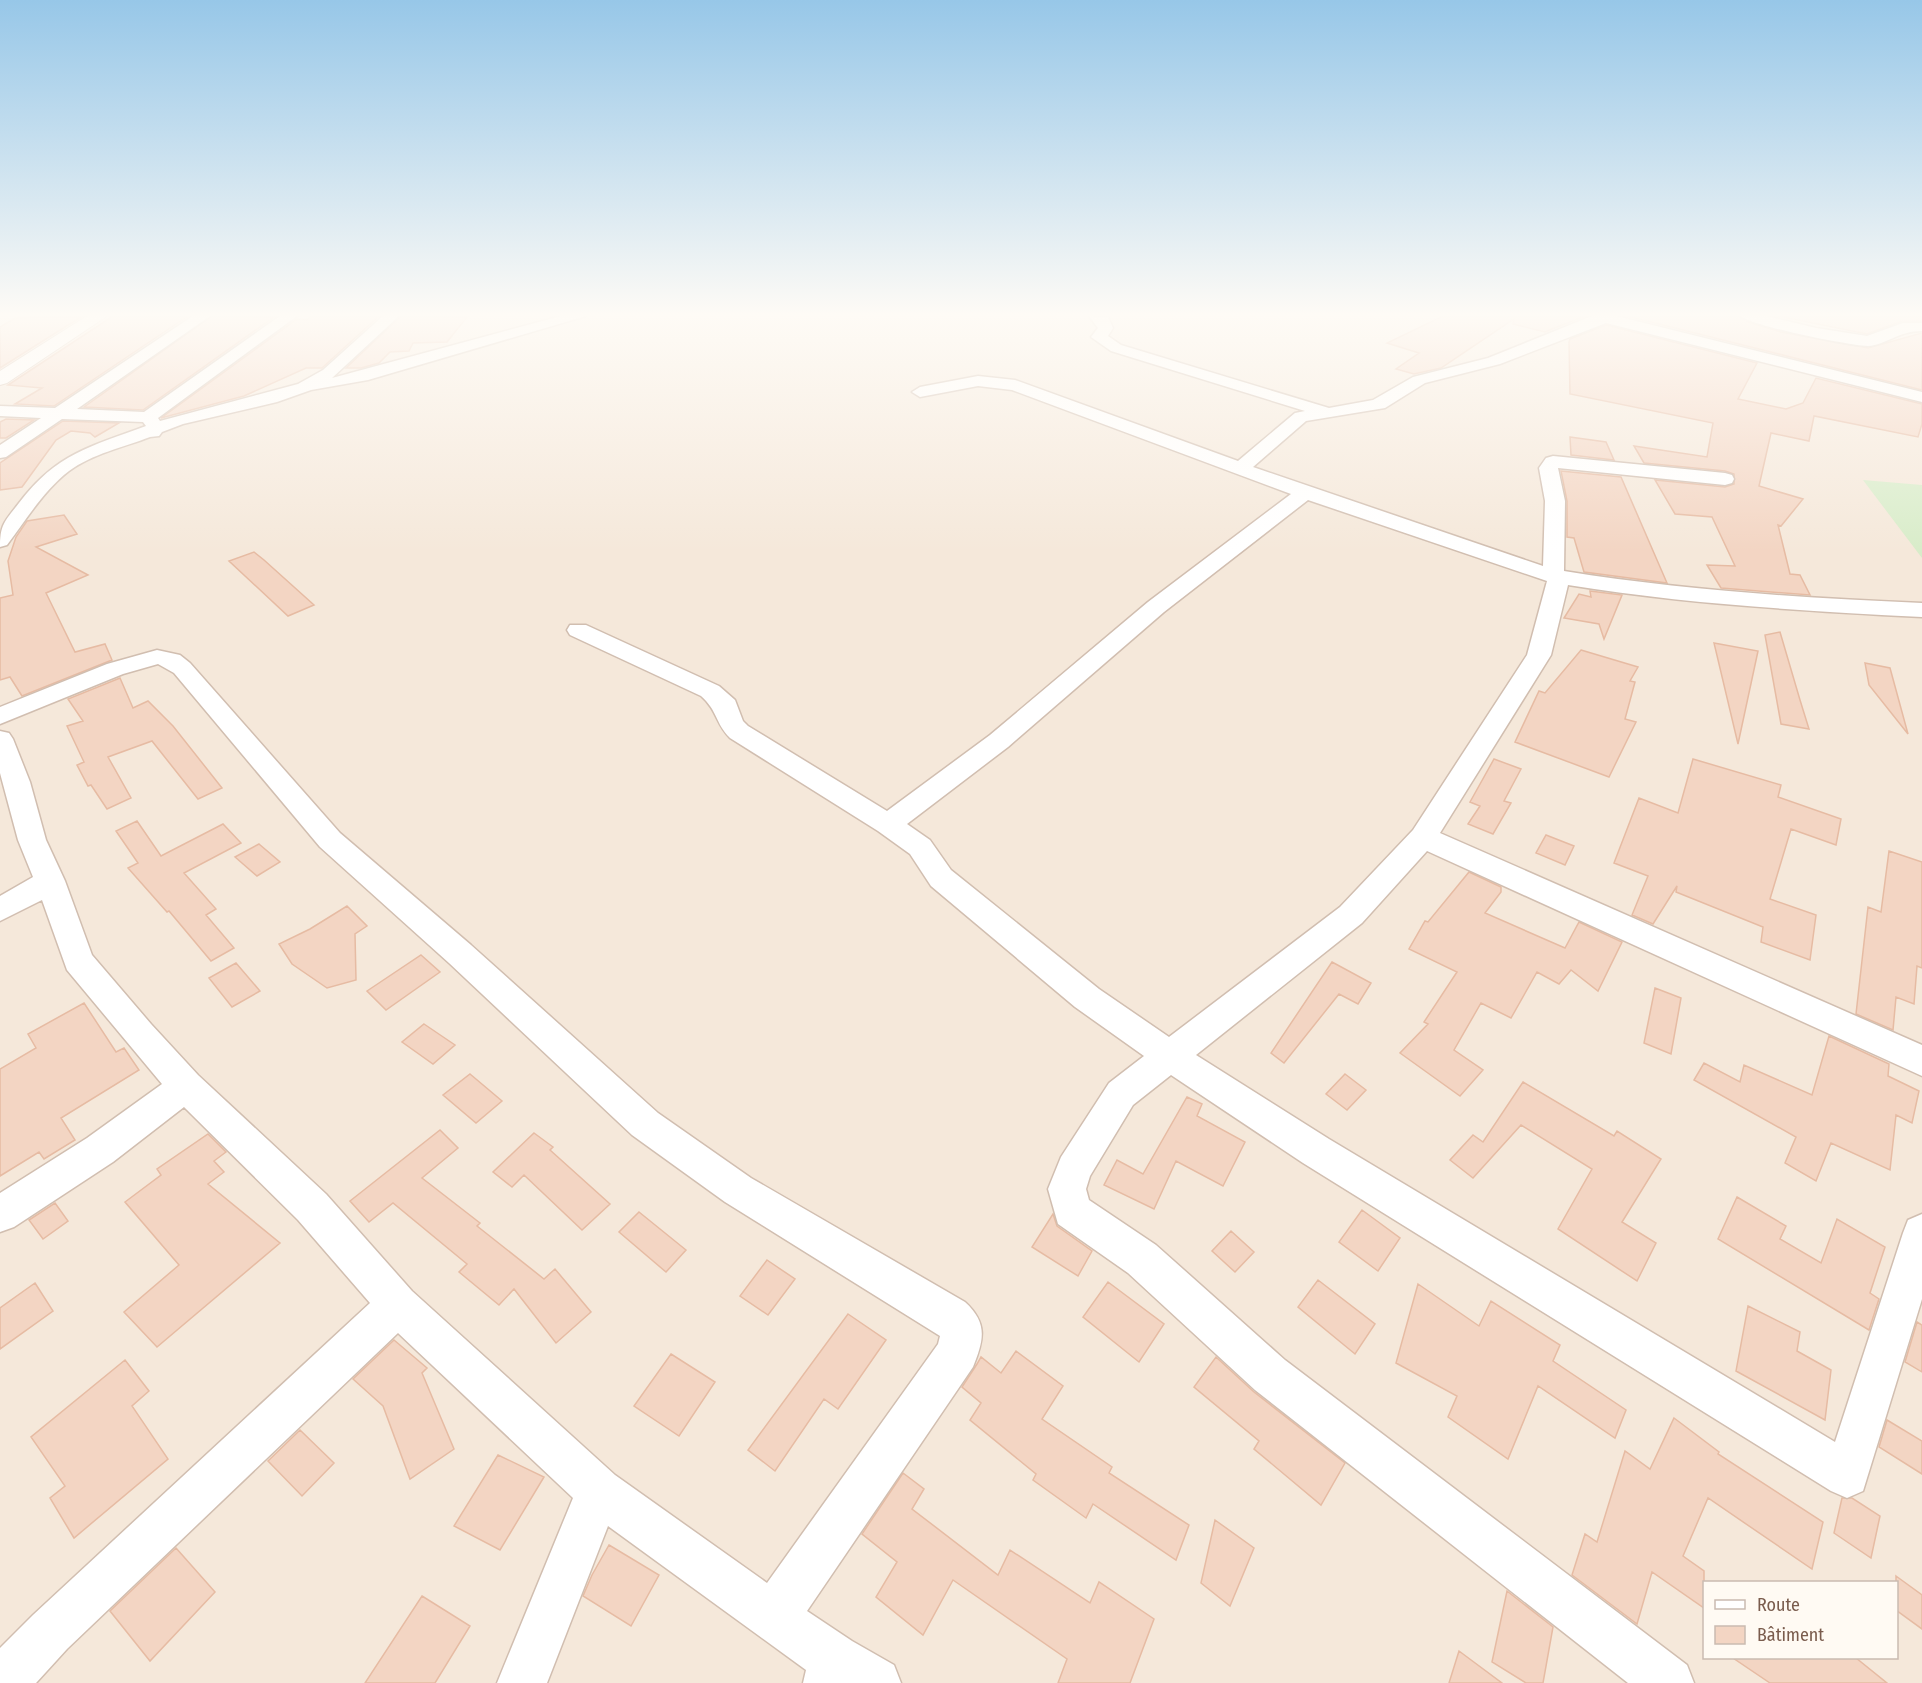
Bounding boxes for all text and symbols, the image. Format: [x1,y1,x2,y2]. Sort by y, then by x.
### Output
legend [1703,1581,1898,1659]
text: Route [1757,1594,1800,1616]
text: Bâtiment [1757,1624,1824,1646]

